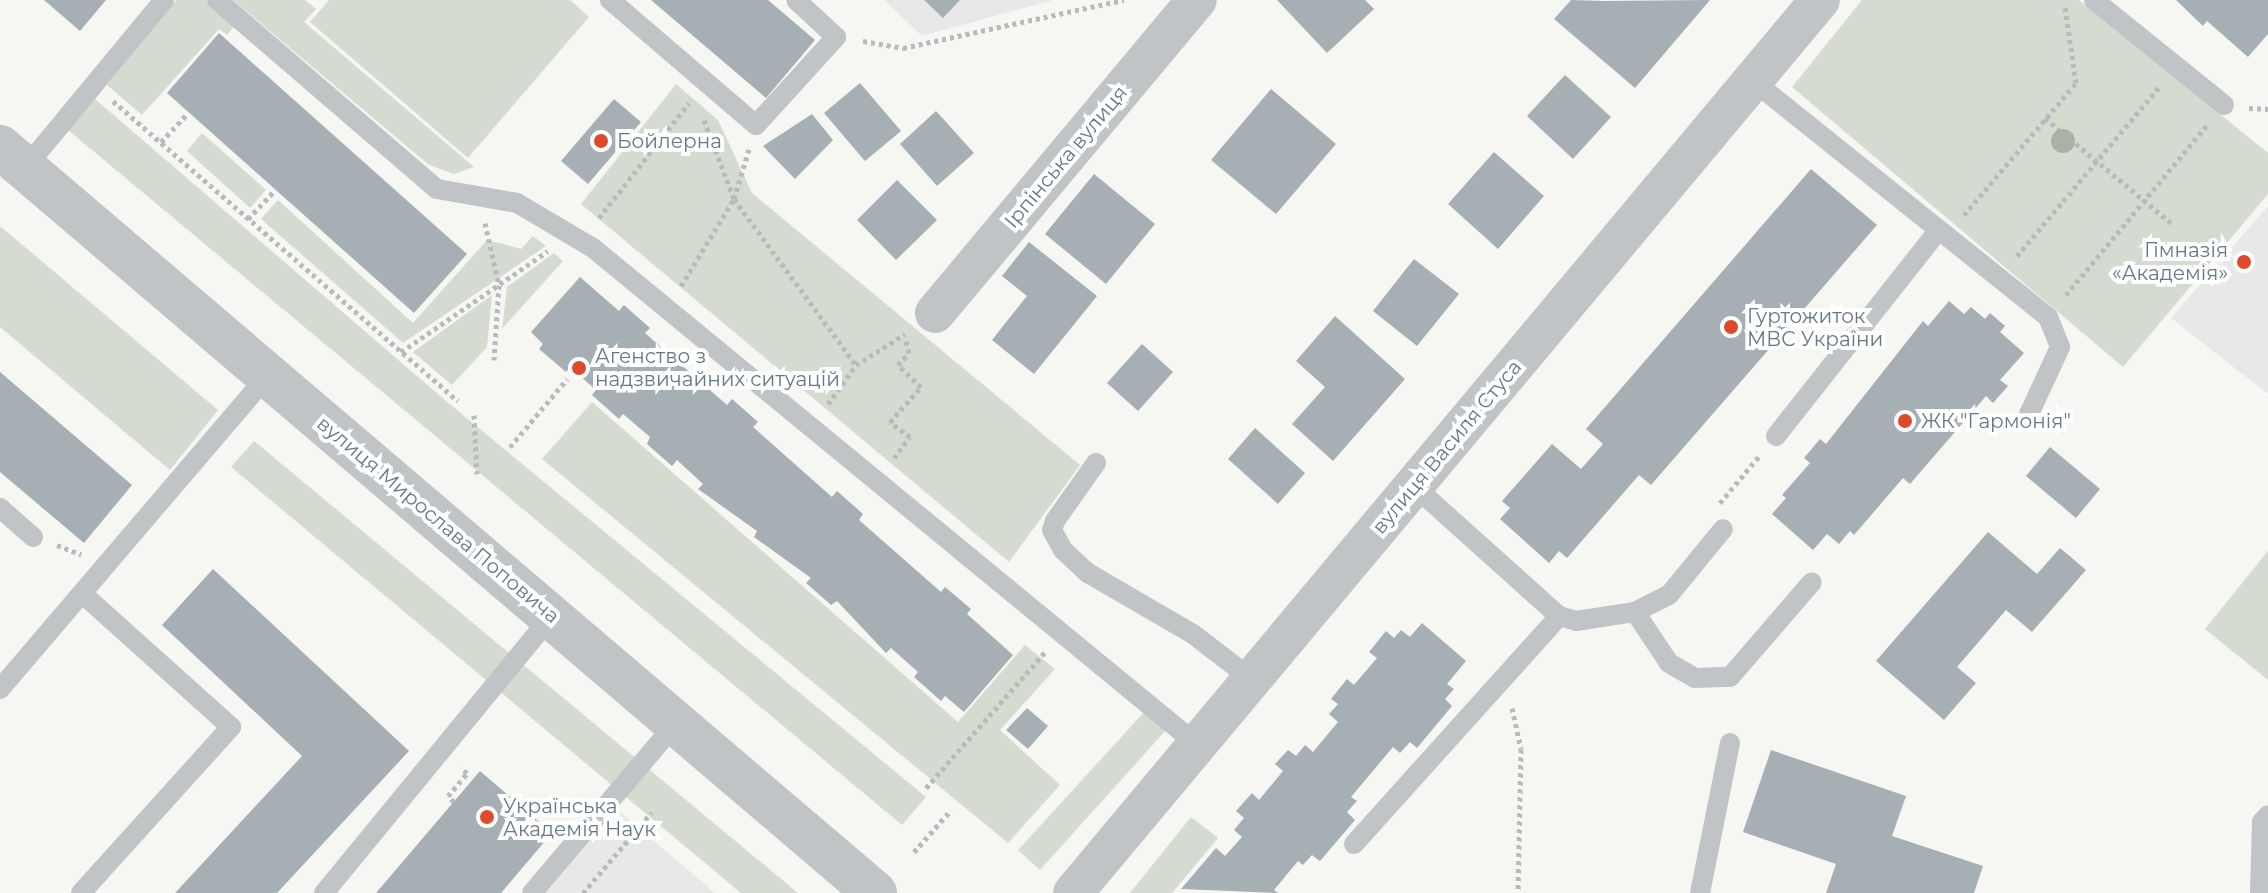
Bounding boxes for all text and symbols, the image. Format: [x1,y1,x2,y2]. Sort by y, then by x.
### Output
street label: Ірпінська вулиця [1000,81,1132,233]
place label: Бойлерна [617,129,722,153]
marker: Бойлерна [592,132,610,150]
place label: Гімназія «Академія» [2112,238,2228,285]
marker: Гімназія «Академія» [2235,253,2253,271]
place label: Гуртожиток МВС України [1747,304,1883,351]
marker: Гуртожиток МВС України [1722,318,1740,336]
place label: Агенство з надзвичайних ситуацій [595,344,840,391]
street label: вулиця Василя Стуса [1367,355,1527,539]
marker: Агенство з надзвичайних ситуацій [570,359,588,377]
place label: ЖК "Гармонія" [1921,409,2071,433]
street label: вулиця Мирослава Поповича [312,411,564,629]
marker: ЖК "Гармонія" [1896,412,1914,430]
place label: Українська Академія Наук [503,794,656,841]
marker: Українська Академія Наук [478,808,496,826]

